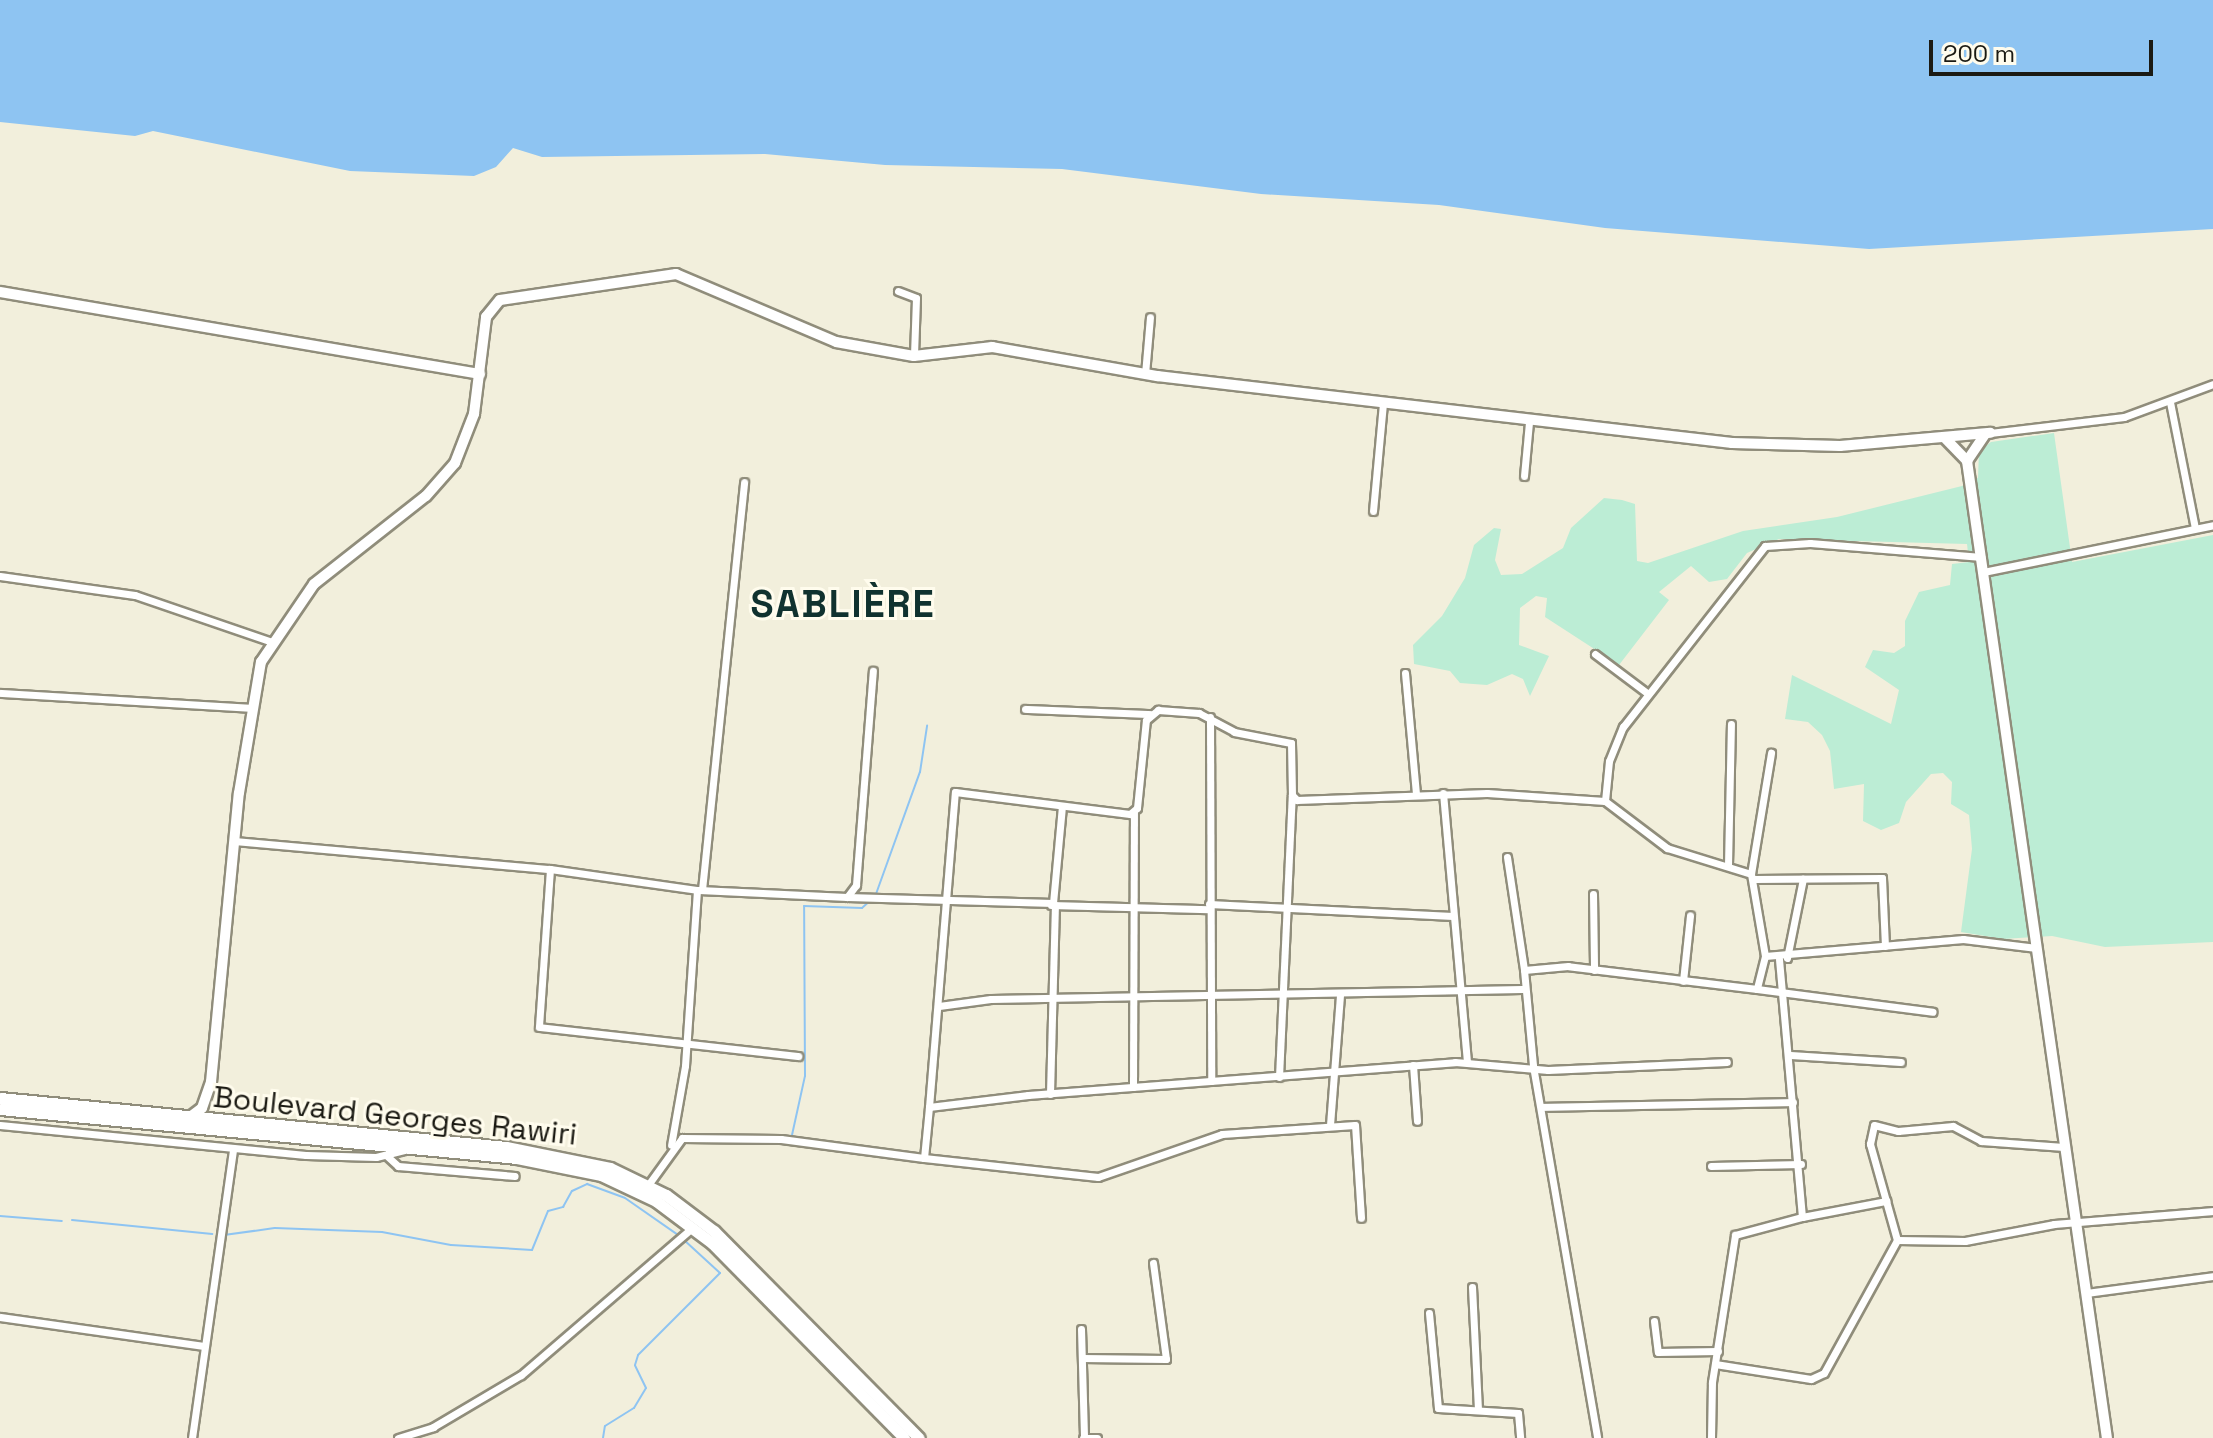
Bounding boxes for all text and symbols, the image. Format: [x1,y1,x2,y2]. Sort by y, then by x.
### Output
scale bar [1933,24,2157,74]
text: 200 m [1943,38,2015,69]
district label: SABLIÈRE [750,582,936,628]
street label: Boulevard Georges Rawiri [211,1079,579,1153]

